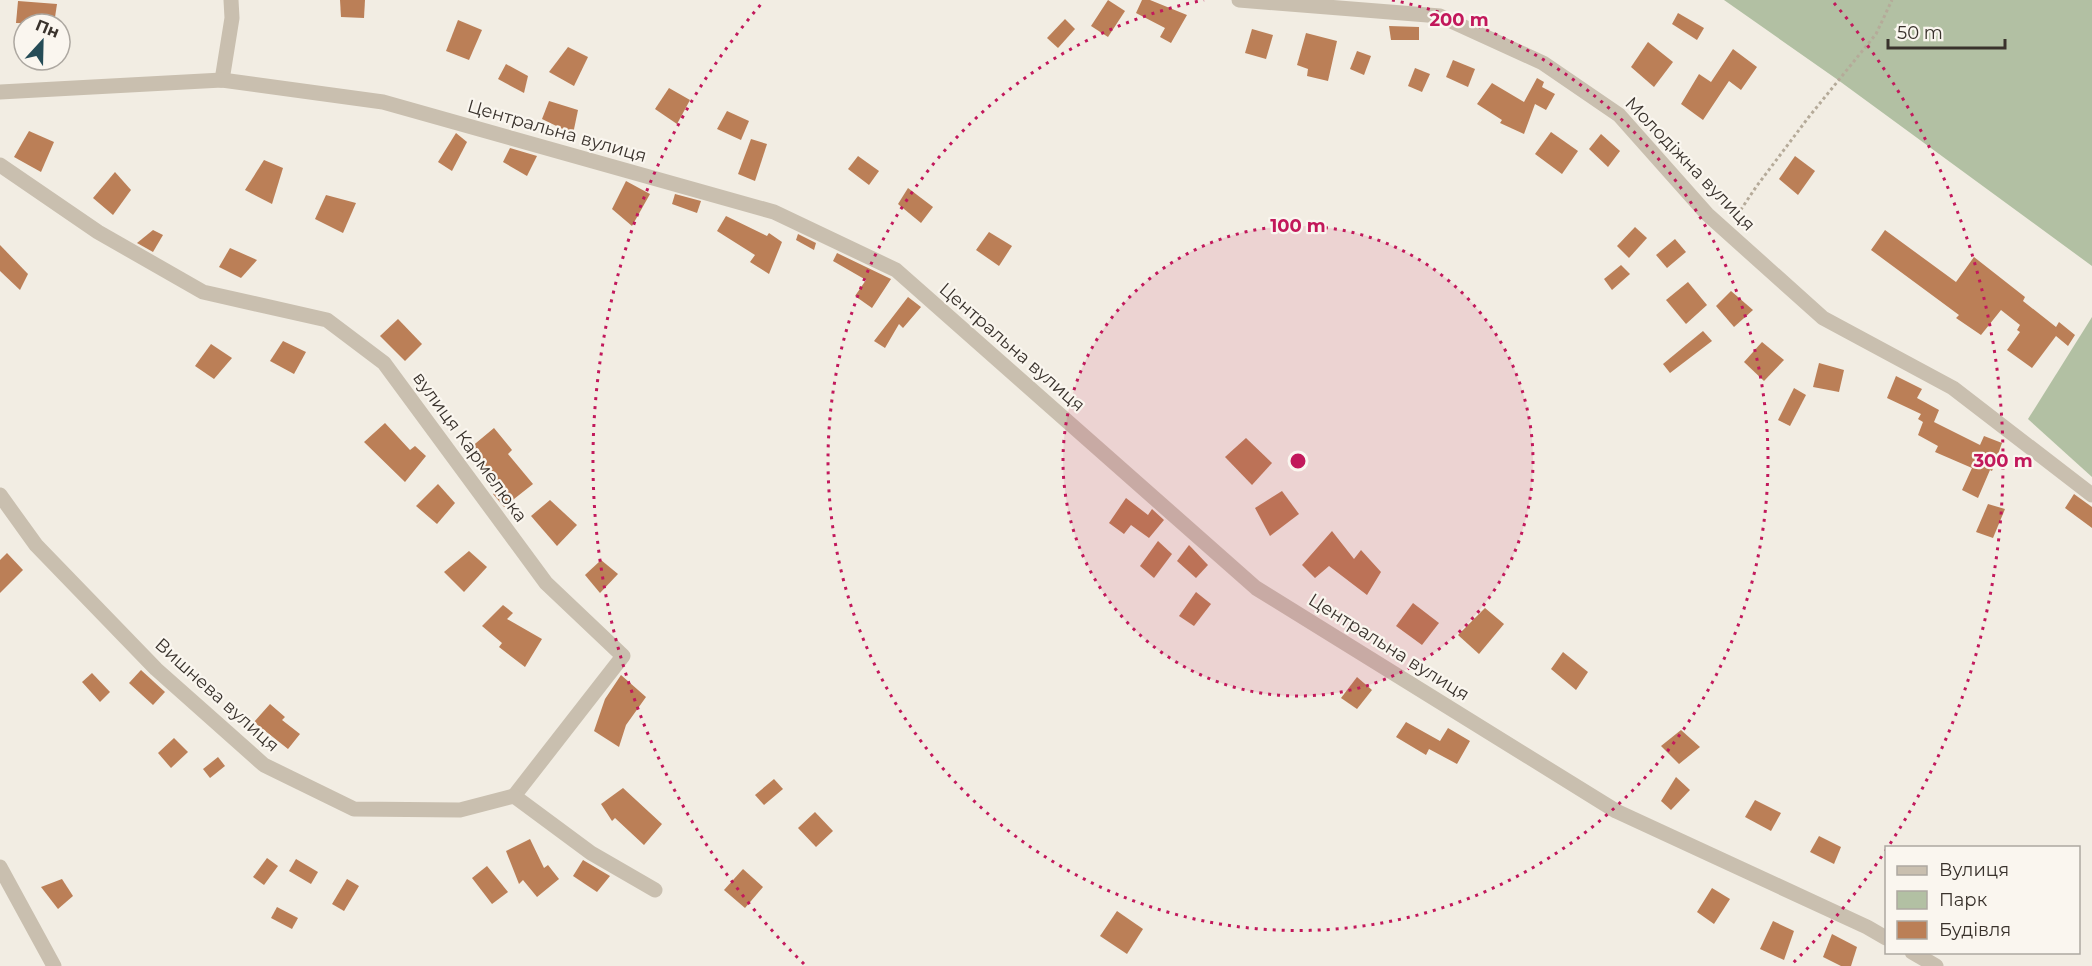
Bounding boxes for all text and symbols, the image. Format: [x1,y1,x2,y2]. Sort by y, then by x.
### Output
text: 200 m [1429,9,1489,31]
north arrow [12,12,72,72]
scale bar [1888,12,2005,50]
text: Пн [33,15,62,42]
text: 50 m [1897,22,1943,44]
street label: Молодіжна вулиця [1620,92,1760,236]
street label: Центральна вулиця [465,95,649,167]
text: 100 m [1270,215,1326,237]
street label: Центральна вулиця [935,278,1089,416]
street label: вулиця Кармелюка [408,368,532,526]
text: 300 m [1972,450,2033,472]
centre of rings [1288,451,1308,471]
street label: Центральна вулиця [1304,588,1474,706]
street label: Вишнева вулиця [150,633,284,757]
legend [1885,846,2080,954]
text: Вулиця [1939,859,2009,881]
text: Парк [1939,889,1988,911]
text: Будівля [1939,919,2011,941]

